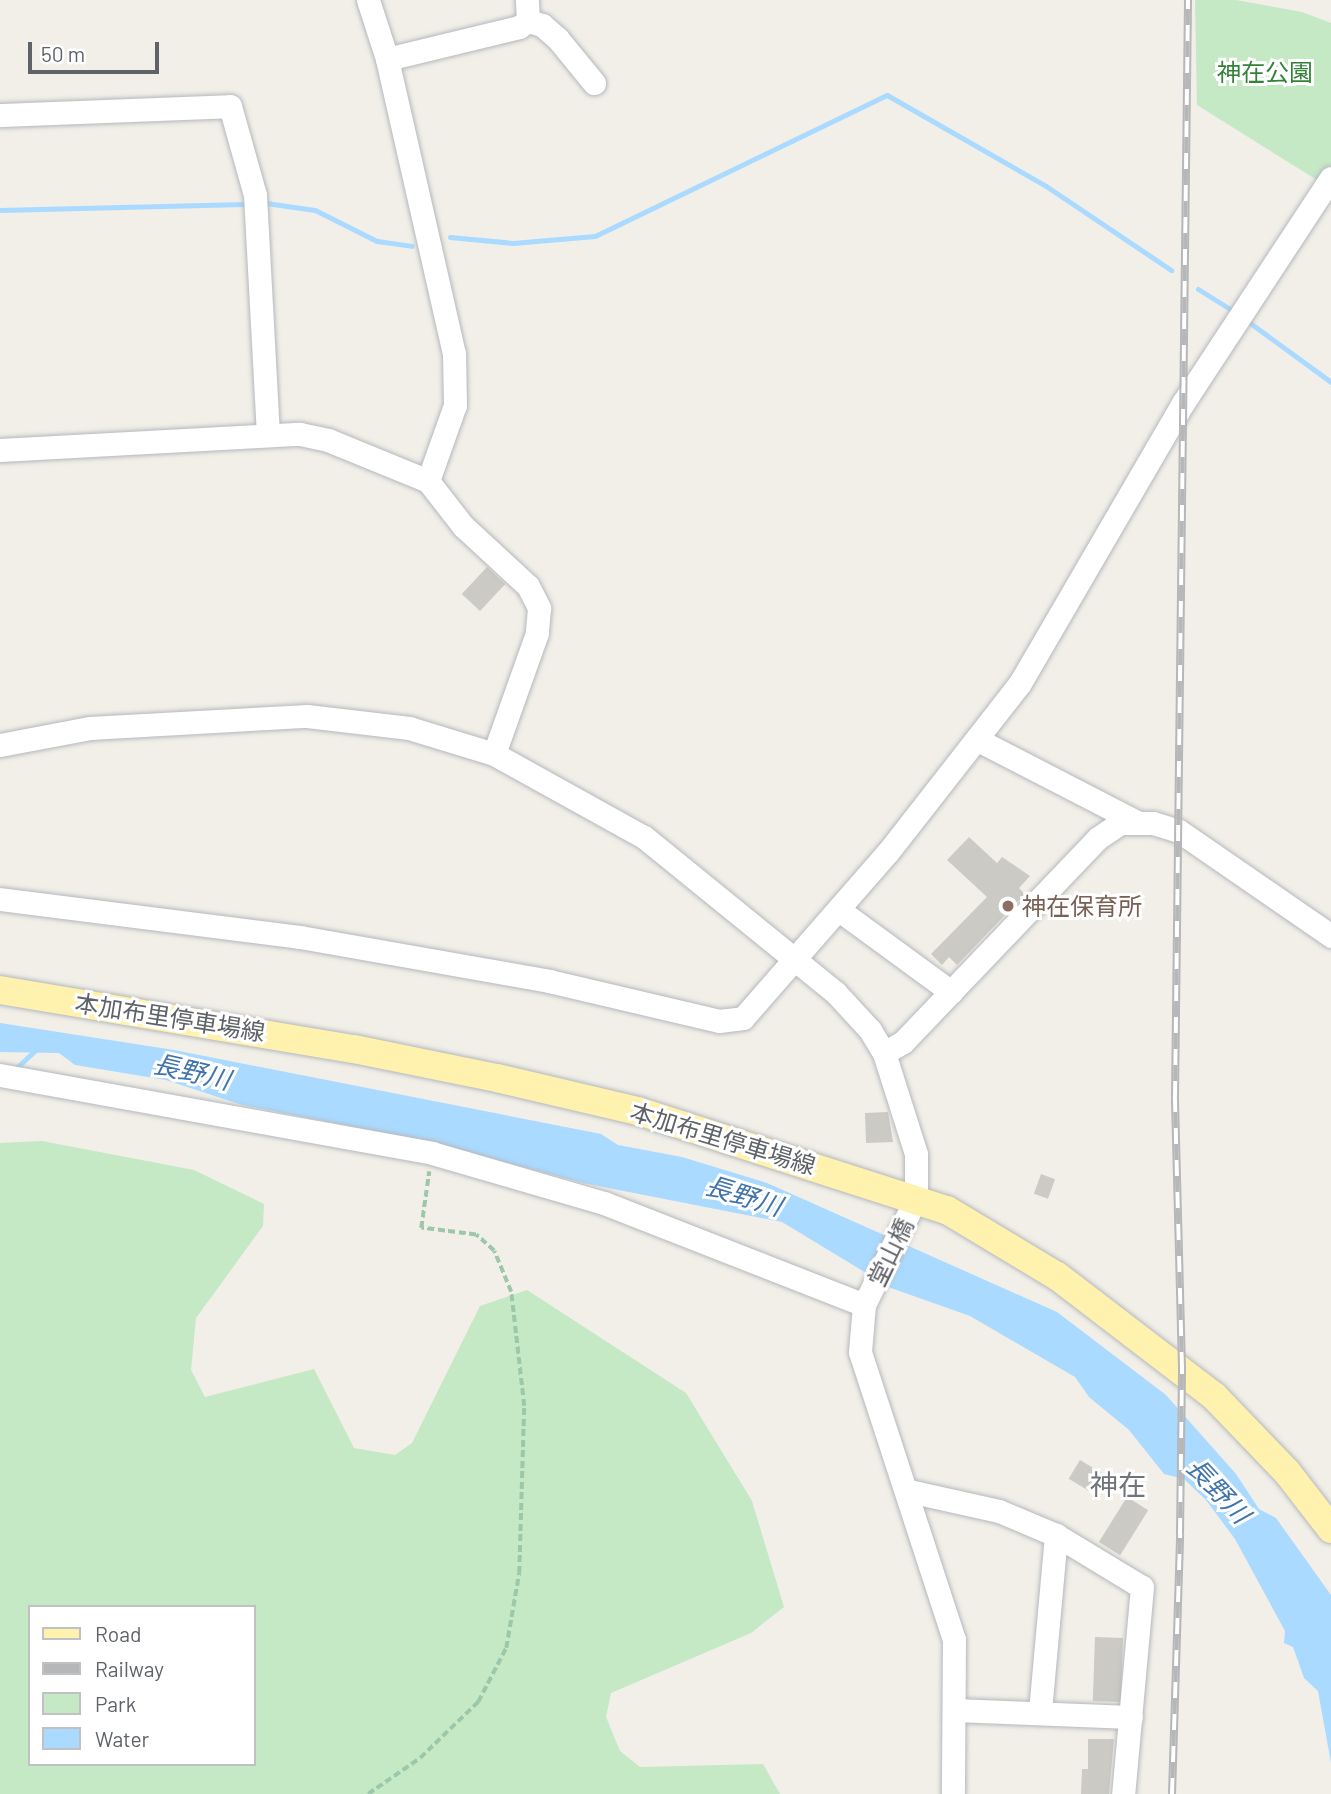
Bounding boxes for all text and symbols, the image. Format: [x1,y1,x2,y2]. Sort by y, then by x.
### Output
scale bar [32,28,163,72]
text: 50 m [41,41,85,66]
park label: 神在公園 [1217,58,1313,86]
place label: 神在保育所 [1022,892,1142,920]
marker: 神在保育所 [1000,898,1016,914]
street label: 本加布里停車場線 [73,988,267,1046]
water label: 長野川 [150,1047,234,1095]
street label: 本加布里停車場線 [627,1096,819,1180]
water label: 長野川 [702,1169,786,1221]
street label: 堂山橋 [861,1213,919,1291]
water label: 長野川 [1181,1451,1257,1529]
district label: 神在 [1090,1467,1146,1501]
legend [28,1605,256,1766]
text: Road [95,1621,141,1646]
text: Railway [95,1656,164,1681]
text: Park [95,1691,136,1716]
text: Water [95,1726,149,1751]

